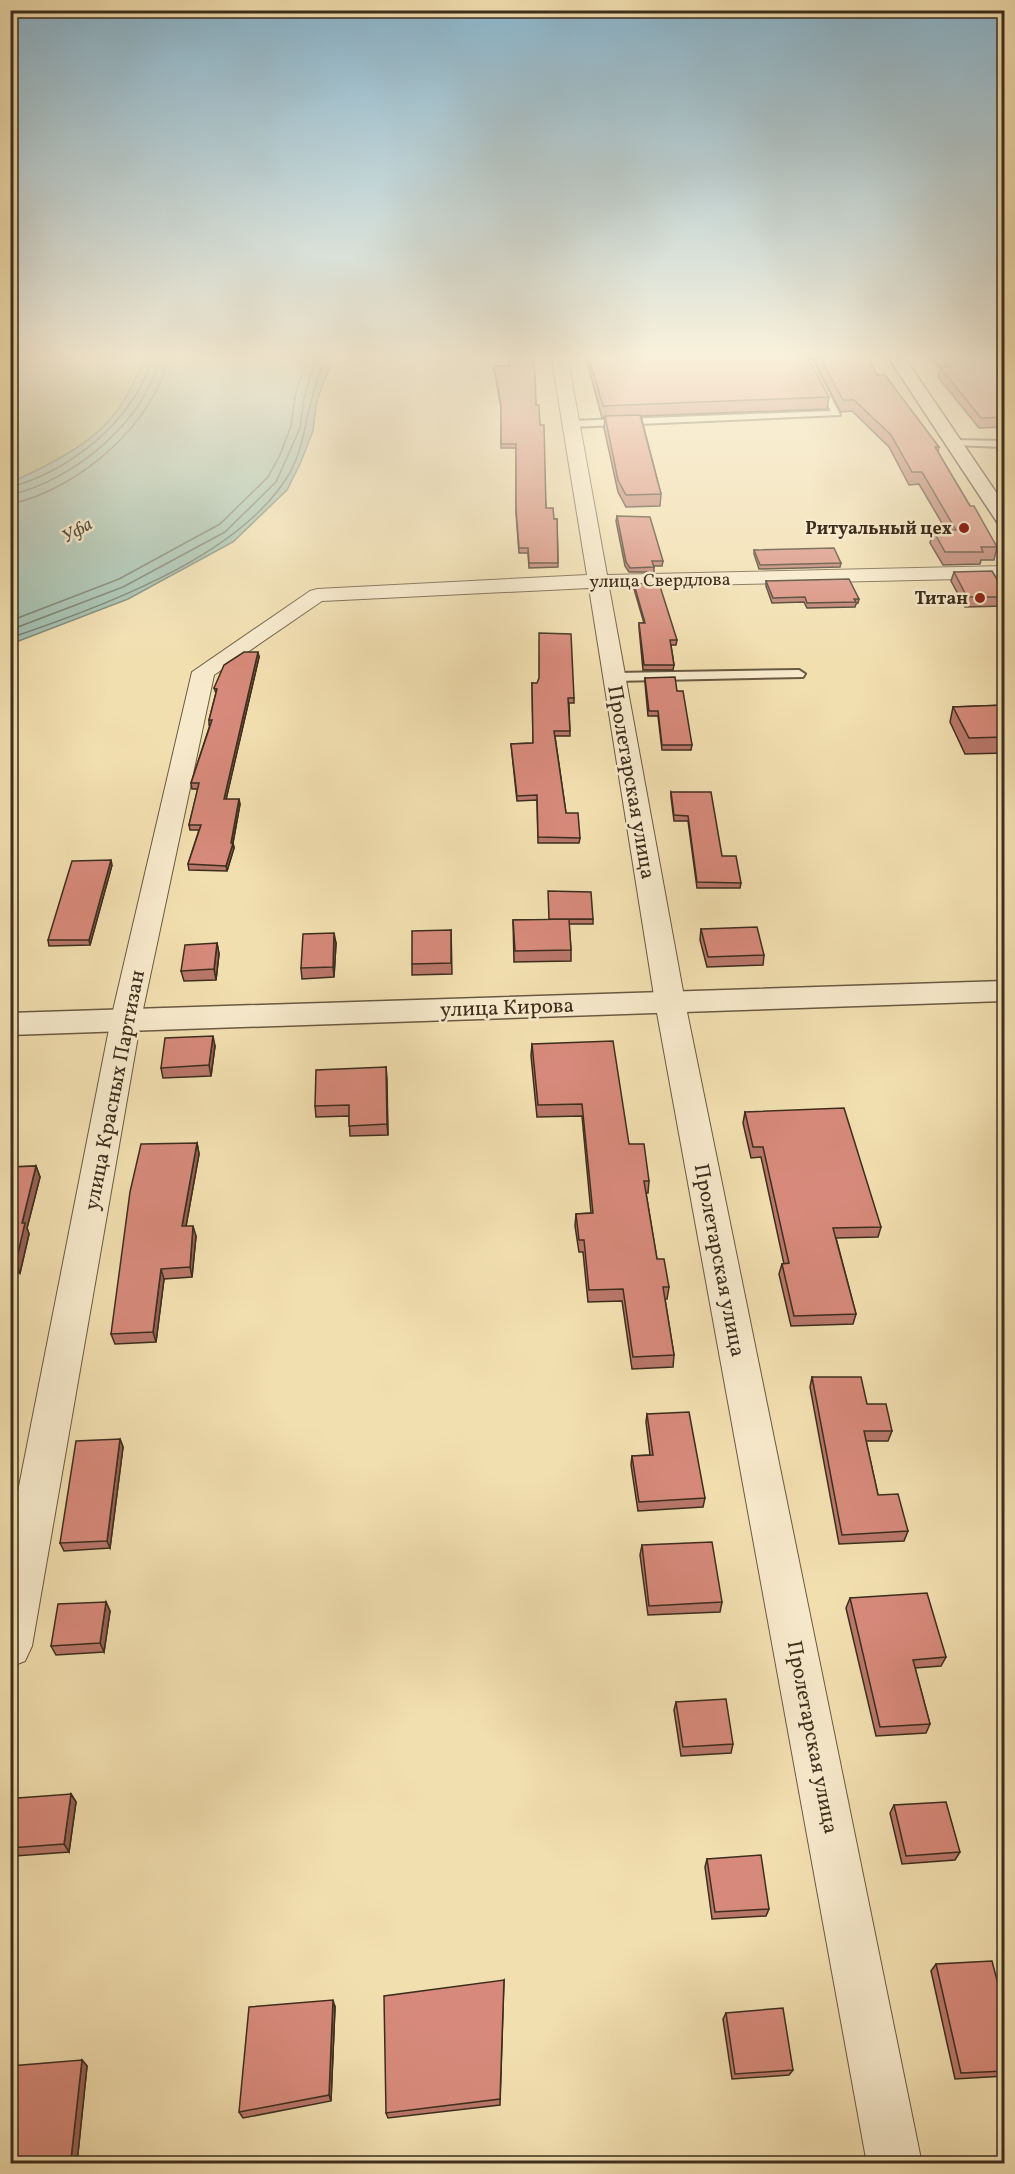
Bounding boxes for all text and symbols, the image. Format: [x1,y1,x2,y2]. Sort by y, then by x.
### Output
water label: Уфа [58,513,98,550]
place label: Ритуальный цех [805,517,952,542]
marker: Ритуальный цех [957,521,971,535]
street label: улица Свердлова [589,568,731,595]
place label: Титан [915,587,968,612]
marker: Титан [973,591,987,605]
street label: Пролетарская улица [599,683,662,882]
street label: улица Красных Партизан [78,967,153,1213]
street label: улица Кирова [440,992,575,1025]
street label: Пролетарская улица [686,1161,752,1359]
street label: Пролетарская улица [779,1638,845,1836]

